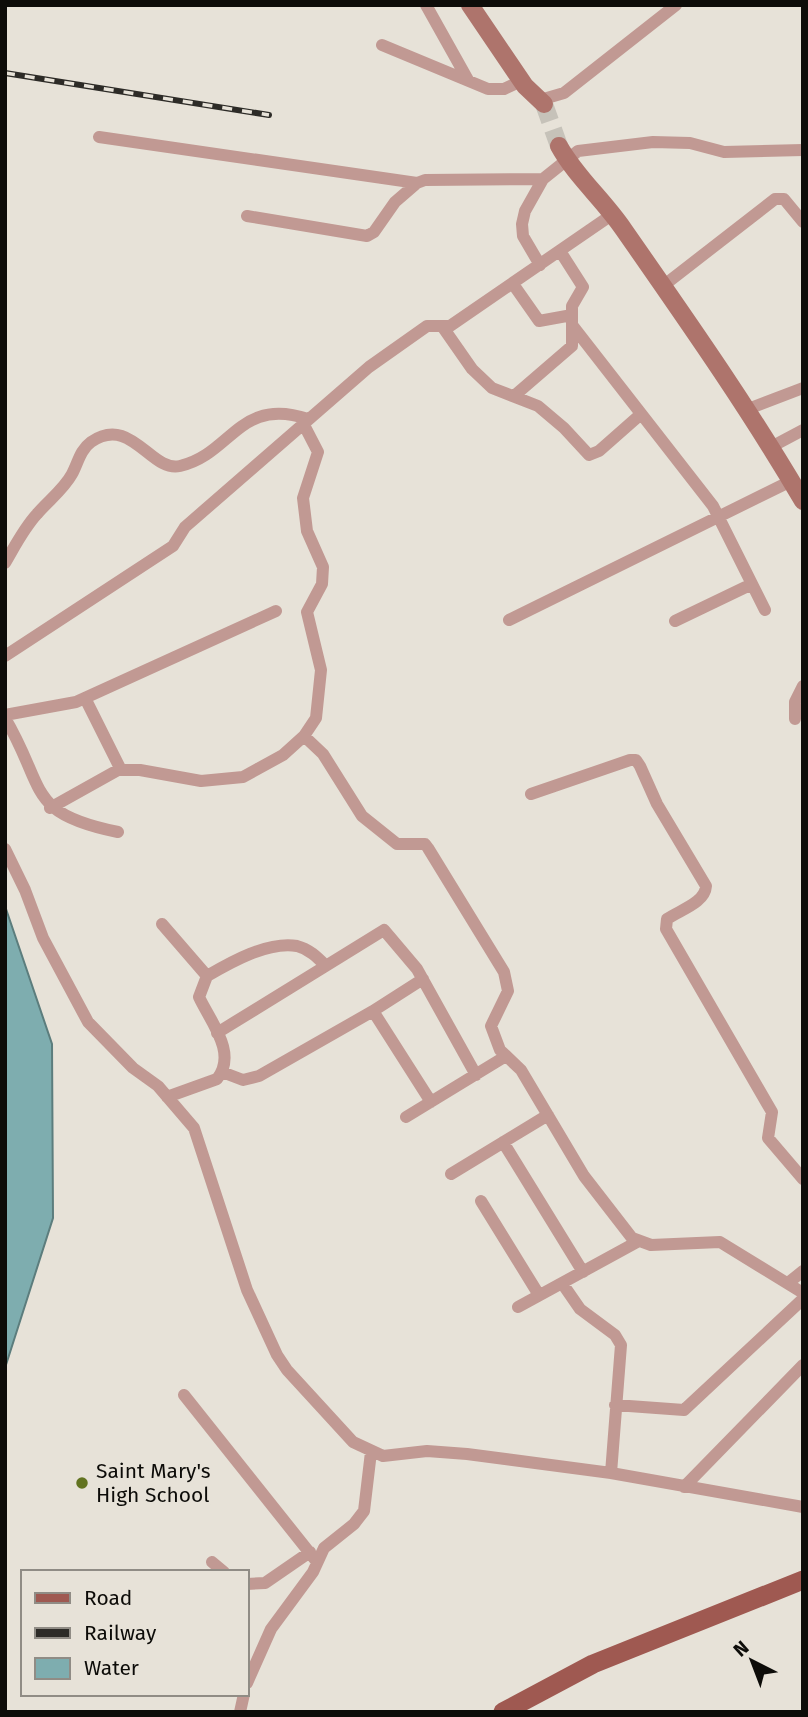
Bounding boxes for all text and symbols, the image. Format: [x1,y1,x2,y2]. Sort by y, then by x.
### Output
place label: Saint Mary's High School [96,1458,211,1508]
marker: Saint Mary's High School [74,1475,90,1491]
legend [21,1570,248,1696]
text: Road [84,1585,132,1611]
text: Railway [84,1620,157,1646]
north arrow [717,1626,787,1696]
text: N [729,1636,753,1662]
text: Water [84,1655,139,1681]

